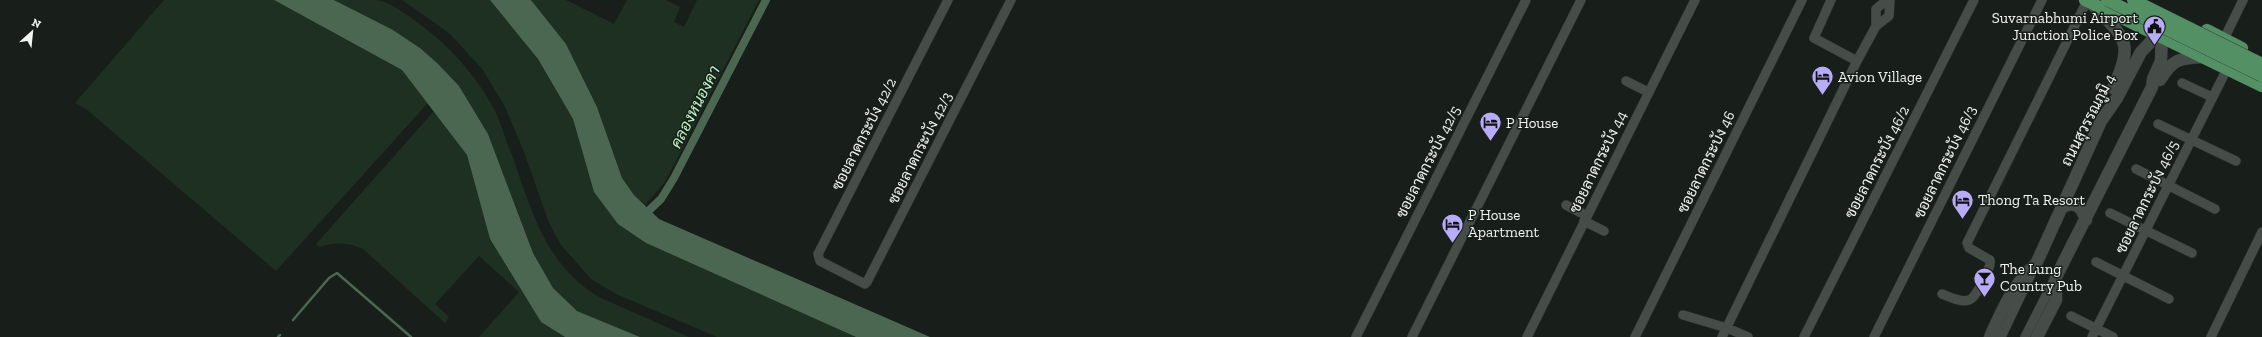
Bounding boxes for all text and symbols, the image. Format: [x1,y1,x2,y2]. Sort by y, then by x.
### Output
place label: Suvarnabhumi Airport Junction Police Box [1992,9,2138,44]
north arrow [12,12,52,52]
public building icon: Suvarnabhumi Airport Junction Police Box [2141,14,2167,47]
text: N [30,16,44,32]
water label: คลองหนองคา [666,62,724,151]
hotel icon: Avion Village [1809,64,1835,97]
place label: Avion Village [1838,68,1922,86]
street label: ถนนสุวรรณภูมิ 4 [2057,71,2121,170]
street label: ซอยลาดกระบัง 42/2 [828,75,900,193]
street label: ซอยลาดกระบัง 42/3 [884,89,956,207]
street label: ซอยลาดกระบัง 46/2 [1841,102,1913,221]
street label: ซอยลาดกระบัง 42/5 [1392,103,1464,221]
street label: ซอยลาดกระบัง 46/3 [1910,103,1980,221]
street label: ซอยลาดกระบัง 44 [1565,108,1631,216]
street label: ซอยลาดกระบัง 46 [1674,108,1739,216]
hotel icon: P House [1478,110,1504,143]
place label: P House [1506,114,1558,132]
street label: ซอยลาดกระบัง 46/5 [2112,137,2182,257]
hotel icon: Thong Ta Resort [1949,187,1975,220]
place label: Thong Ta Resort [1978,191,2086,209]
place label: P House Apartment [1468,206,1540,241]
hotel icon: P House Apartment [1440,211,1466,244]
place label: The Lung Country Pub [2000,260,2082,295]
bar icon: The Lung Country Pub [1971,265,1997,298]

